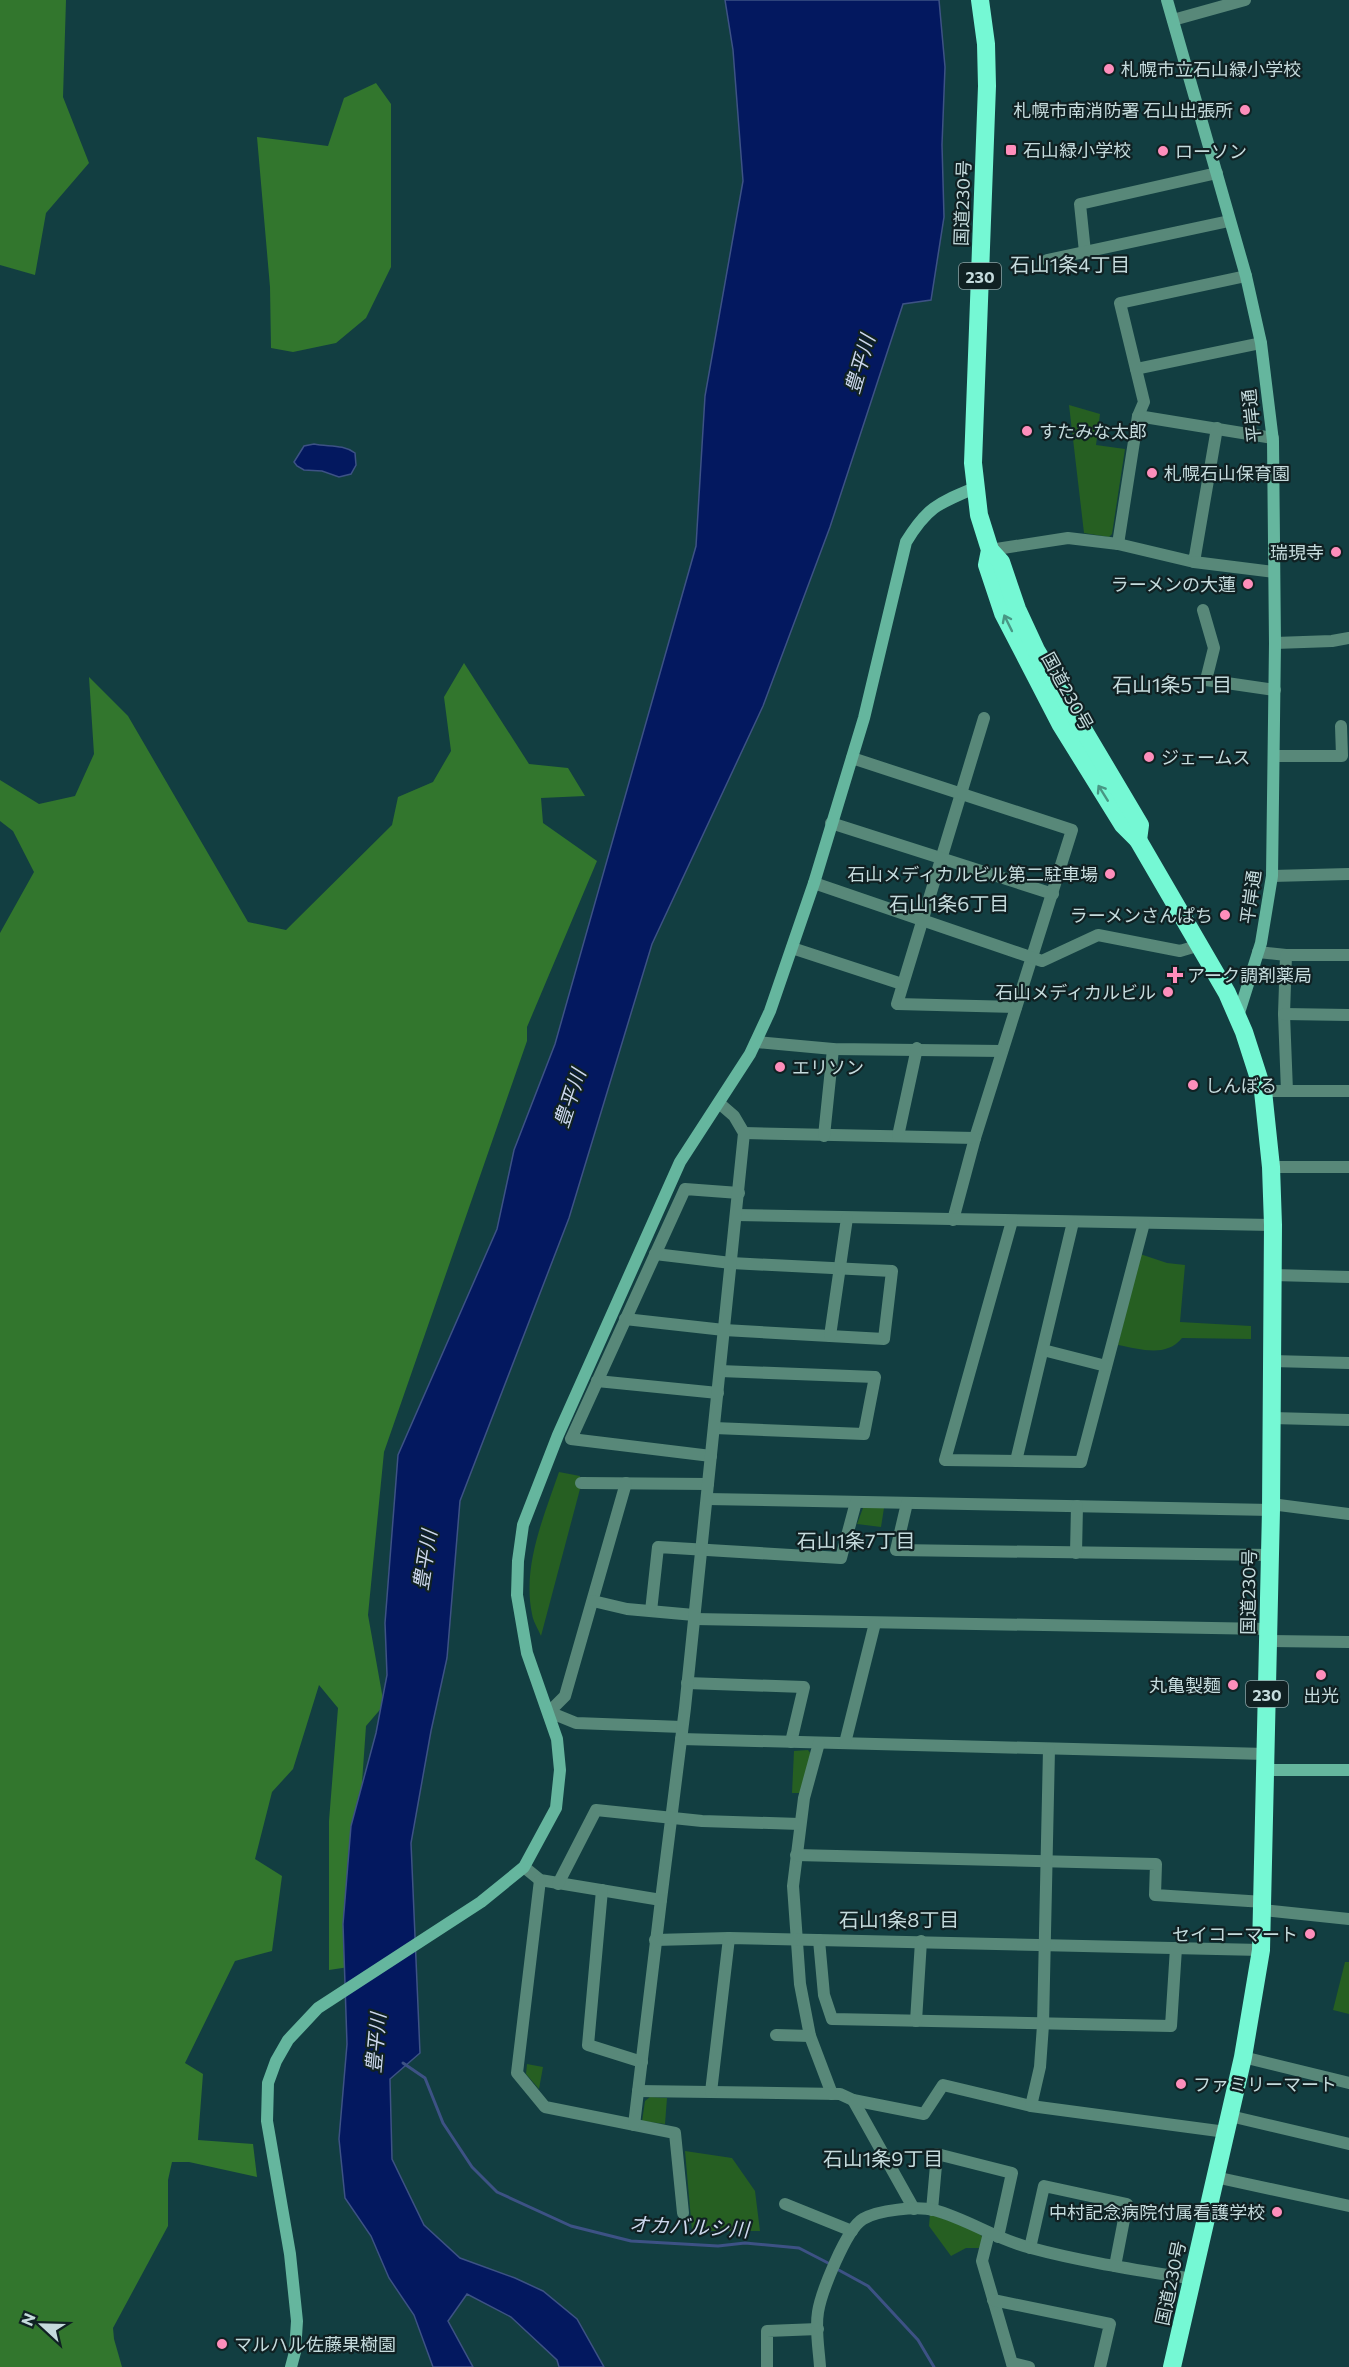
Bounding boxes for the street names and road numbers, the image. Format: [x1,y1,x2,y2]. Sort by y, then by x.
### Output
street label: 国道230号 [950,160,974,246]
road number: 230 [959,263,1001,289]
street label: 平岸通 [1237,388,1265,444]
street label: 国道230号 [1038,648,1098,734]
street label: 平岸通 [1235,869,1265,925]
street label: 国道230号 [1236,1549,1260,1635]
road number: 230 [1246,1681,1288,1707]
street label: 国道230号 [1150,2239,1190,2327]

